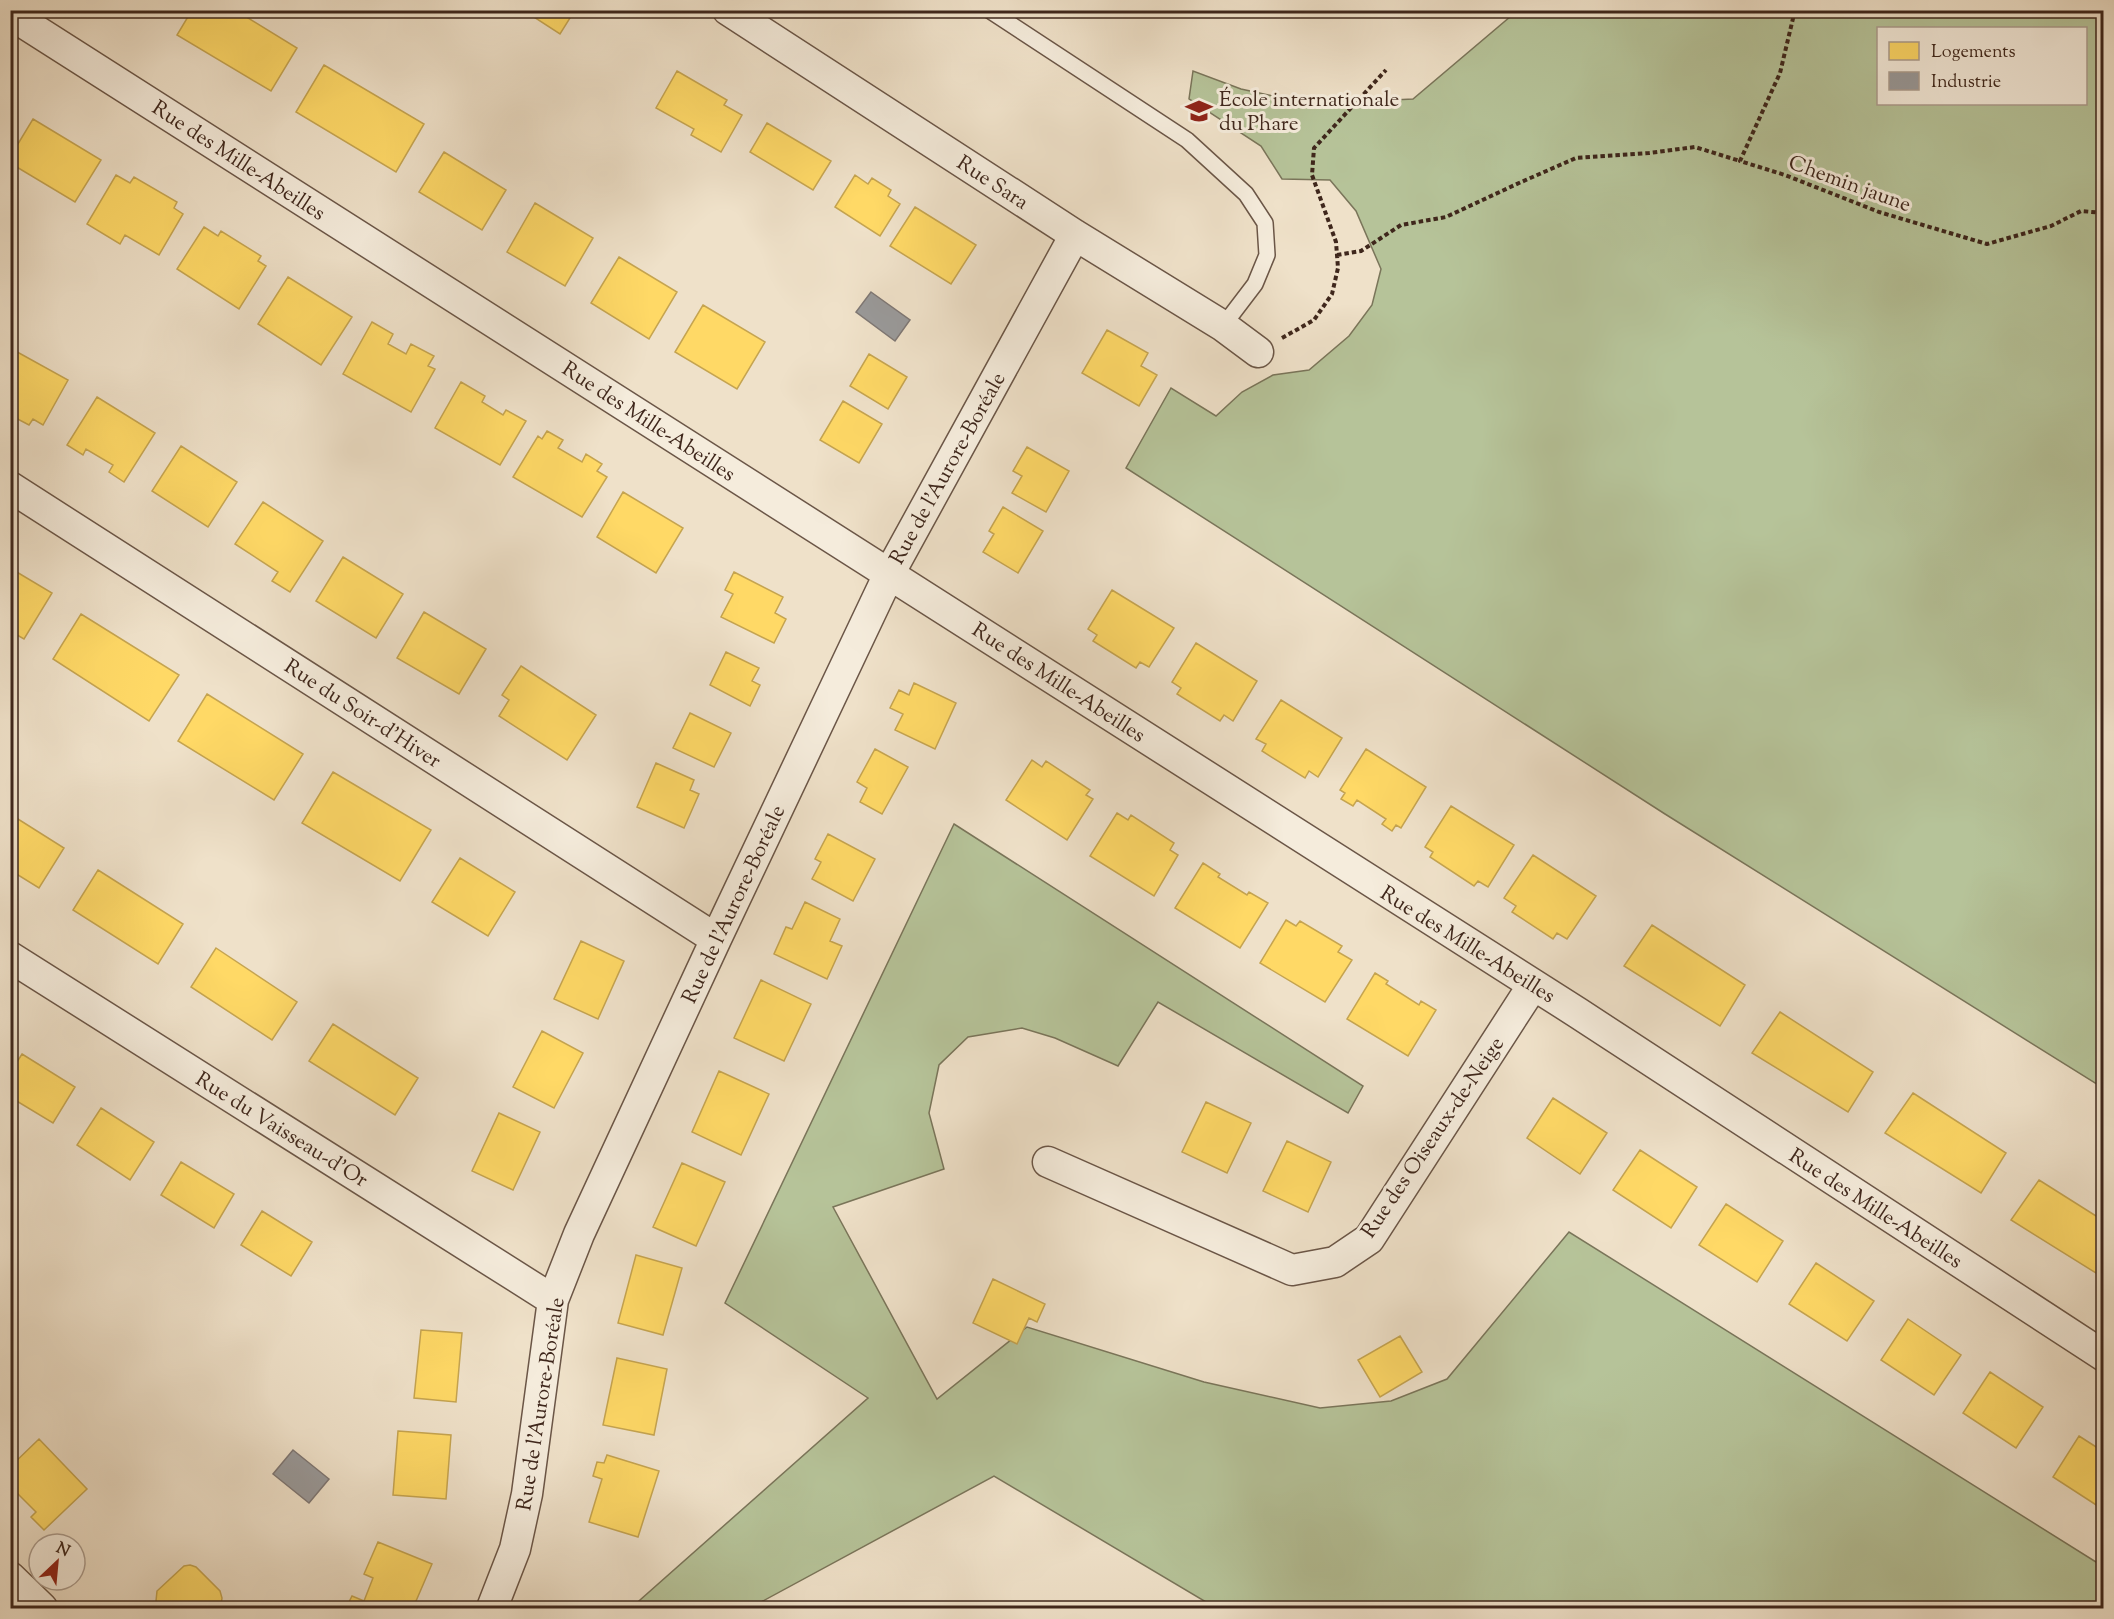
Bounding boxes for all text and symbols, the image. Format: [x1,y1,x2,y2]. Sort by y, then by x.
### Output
legend [1877,27,2087,105]
text: Logements [1931,40,2016,66]
text: Industrie [1931,70,2001,96]
place label: École internationale du Phare [1219,86,1399,140]
street label: Rue des Mille-Abeilles [145,94,330,229]
school or university icon: École internationale du Phare [1184,96,1214,126]
street label: Rue Sara [950,149,1034,218]
street label: Chemin jaune [1784,149,1915,221]
street label: Rue des Mille-Abeilles [555,355,740,490]
street label: Rue de l'Aurore-Boréale [883,367,1014,571]
street label: Rue des Mille-Abeilles [965,616,1150,751]
street label: Rue du Soir-d'Hiver [278,653,446,777]
street label: Rue de l'Aurore-Boréale [676,801,794,1009]
street label: Rue des Mille-Abeilles [1374,880,1560,1012]
street label: Rue des Oiseaux-de-Neige [1355,1031,1512,1245]
street label: Rue du Vaisseau-d'Or [189,1065,373,1196]
street label: Rue des Mille-Abeilles [1782,1142,1967,1277]
street label: Rue de l'Aurore-Boréale [510,1295,574,1513]
north arrow [27,1532,87,1592]
text: N [52,1538,73,1564]

